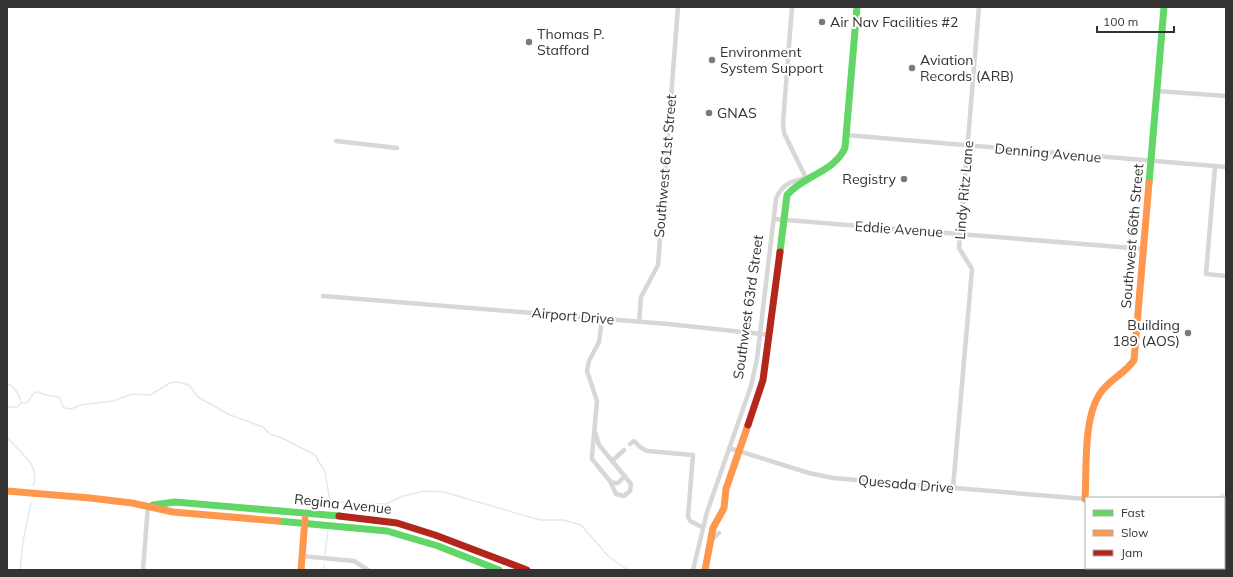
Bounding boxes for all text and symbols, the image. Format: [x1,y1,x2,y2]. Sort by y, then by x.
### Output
scale bar [1097,8,1174,34]
place label: Air Nav Facilities #2 [830,13,958,31]
text: 100 m [1103,14,1138,29]
marker: Air Nav Facilities #2 [817,17,827,27]
place label: Thomas P. Stafford [537,25,605,59]
marker: Thomas P. Stafford [524,37,534,47]
place label: Environment System Support [720,43,823,77]
place label: Aviation Records (ARB) [920,51,1014,85]
marker: Environment System Support [707,55,717,65]
marker: Aviation Records (ARB) [907,63,917,73]
street label: Southwest 61st Street [650,93,680,238]
place label: GNAS [717,104,757,122]
marker: GNAS [704,108,714,118]
street label: Denning Avenue [994,139,1102,167]
street label: Lindy Ritz Lane [951,140,977,240]
street label: Southwest 66th Street [1117,163,1147,309]
place label: Registry [842,170,897,188]
marker: Registry [899,174,909,184]
street label: Eddie Avenue [854,217,944,241]
street label: Southwest 63rd Street [729,234,767,380]
street label: Airport Drive [531,303,615,329]
place label: Building 189 (AOS) [1113,316,1180,350]
marker: Building 189 (AOS) [1183,328,1193,338]
street label: Quesada Drive [857,471,955,497]
street label: Regina Avenue [293,490,393,518]
legend [1085,497,1225,569]
text: Fast [1121,505,1145,520]
text: Slow [1121,525,1149,540]
text: Jam [1121,545,1143,560]

